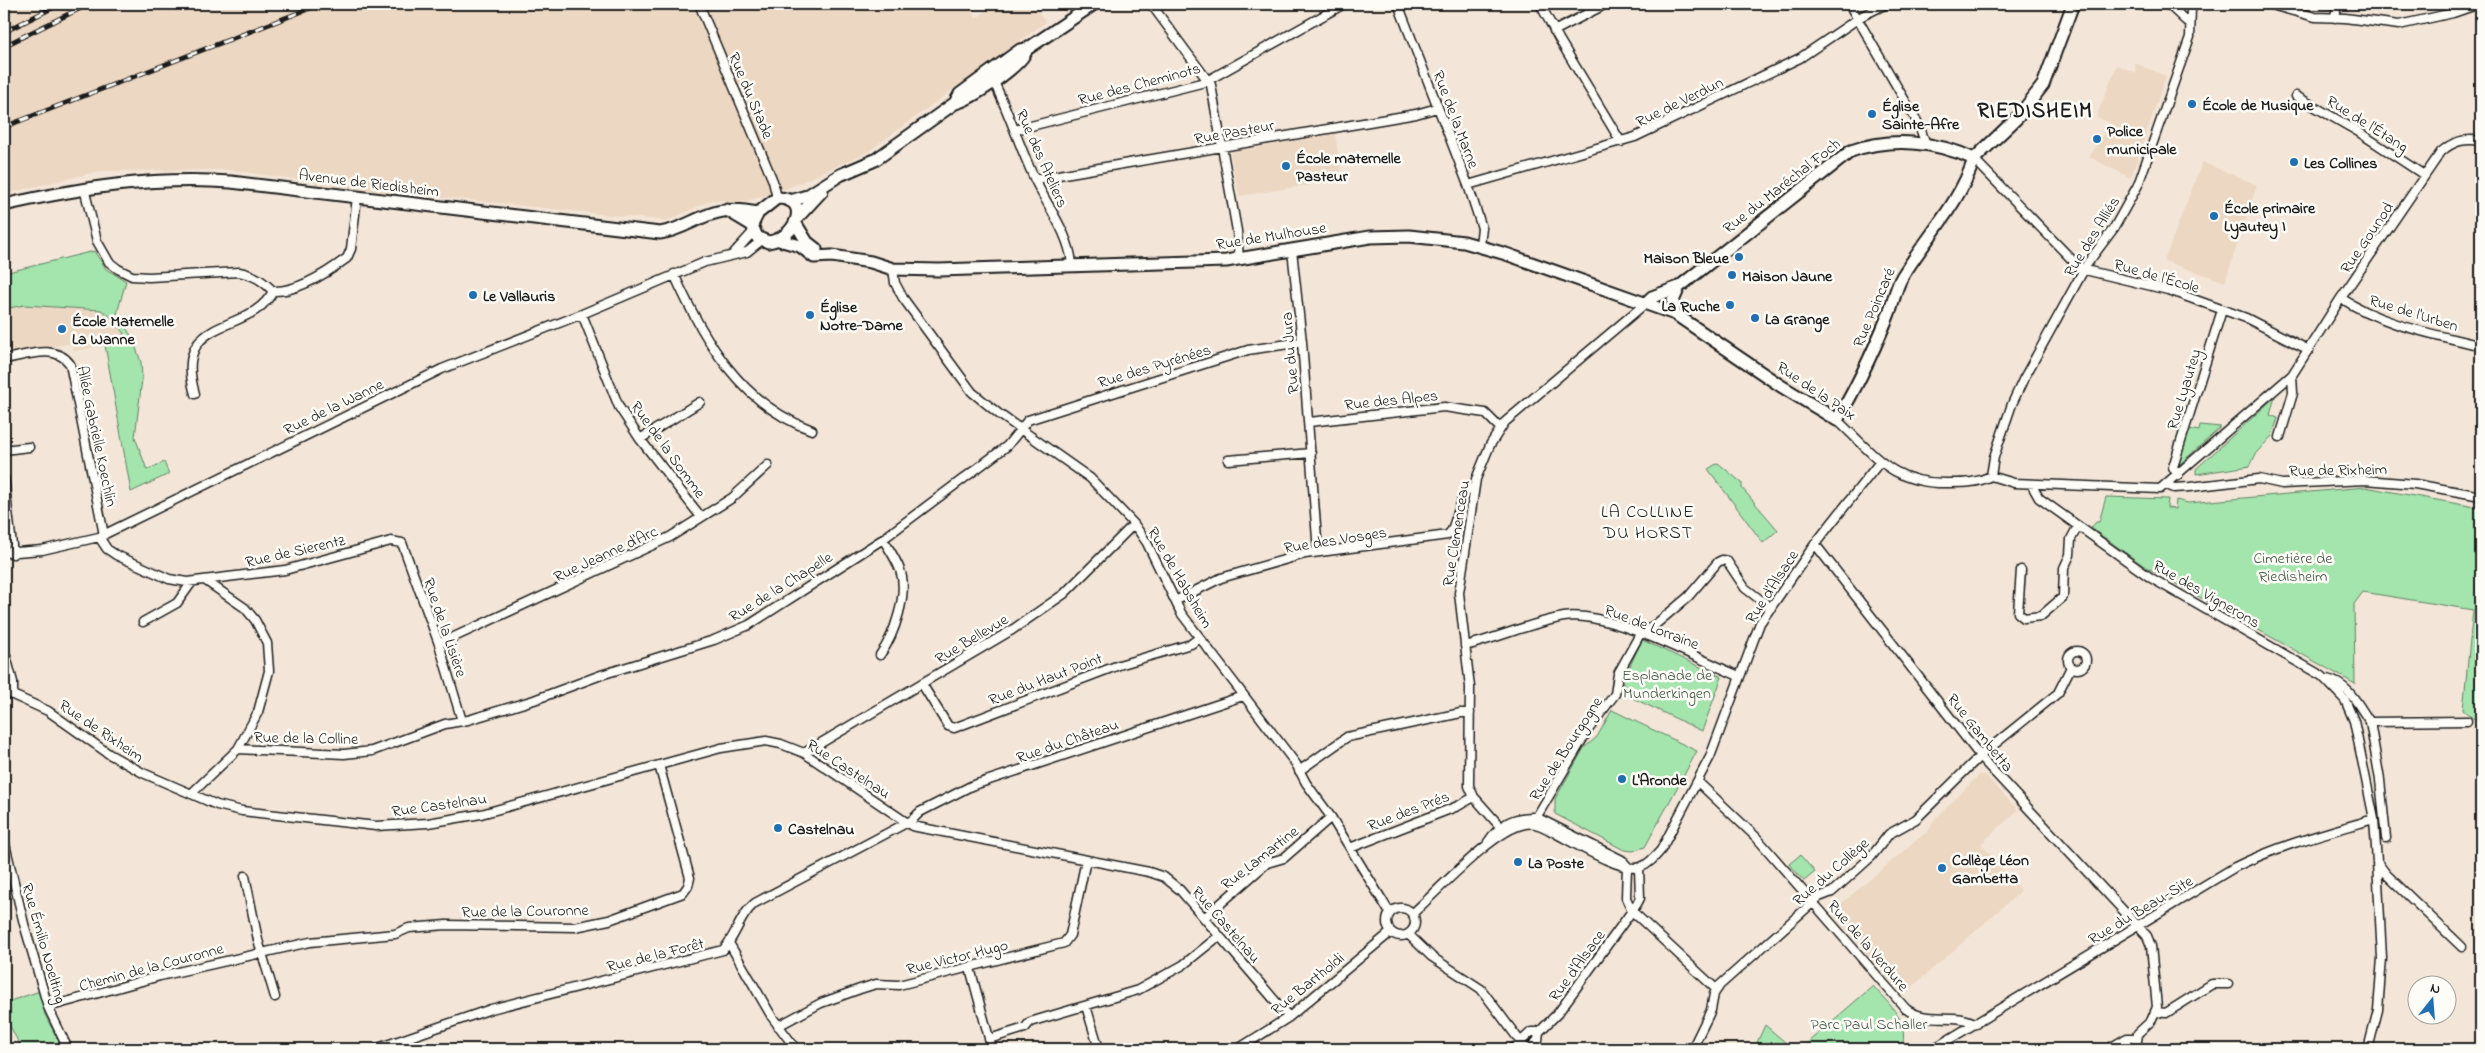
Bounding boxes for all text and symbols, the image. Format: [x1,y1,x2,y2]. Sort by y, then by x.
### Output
street label: Rue du Stade [721,49,779,143]
street label: Rue des Cheminots [1076,57,1203,113]
street label: Rue de la Marne [1425,67,1485,173]
street label: Rue de Verdun [1632,71,1728,134]
street label: Rue de l'Étang [2321,90,2412,159]
place label: École de Musique [2202,94,2314,118]
place label: Église Sainte-Afre [1882,95,1960,137]
district label: RIEDISHEIM [1977,97,2093,127]
marker: École de Musique [2186,98,2198,110]
street label: Rue des Ateliers [1009,106,1074,212]
marker: Église Sainte-Afre [1866,108,1878,120]
street label: Rue Pasteur [1192,114,1276,152]
place label: Police municipale [2107,120,2177,162]
street label: Rue du Maréchal Foch [1718,133,1846,240]
marker: Police municipale [2091,133,2103,145]
place label: École maternelle Pasteur [1296,147,1401,189]
place label: Les Collines [2304,152,2377,176]
marker: Les Collines [2288,156,2300,168]
marker: École maternelle Pasteur [1280,160,1292,172]
street label: Avenue de Riedisheim [297,163,440,204]
street label: Rue des Alliés [2058,192,2127,282]
place label: École primaire Lyautey I [2224,197,2316,240]
street label: Rue Gounod [2335,198,2400,279]
marker: École primaire Lyautey I [2208,210,2220,222]
street label: Rue de Mulhouse [1215,216,1329,258]
place label: Maison Bleue [1643,247,1730,271]
marker: Maison Bleue [1733,251,1745,263]
street label: Rue de l'École [2111,253,2203,301]
street label: Rue Poincaré [1847,263,1903,351]
place label: Maison Jaune [1742,265,1833,289]
marker: Maison Jaune [1726,269,1738,281]
place label: Le Vallauris [483,285,555,309]
marker: Le Vallauris [467,289,479,301]
street label: Rue de l'Urben [2366,289,2461,339]
place label: La Ruche [1662,295,1721,319]
place label: Église Notre-Dame [820,296,903,338]
marker: La Ruche [1724,299,1736,311]
place label: La Grange [1765,308,1830,333]
marker: Église Notre-Dame [804,309,816,321]
place label: École Maternelle La Wanne [72,310,175,352]
street label: Rue du Jura [1275,311,1307,395]
marker: La Grange [1749,312,1761,324]
marker: École Maternelle La Wanne [56,323,68,335]
street label: Rue des Pyrénées [1095,338,1214,396]
street label: Rue Lyautey [2161,346,2209,433]
street label: Rue de la Paix [1771,356,1861,427]
street label: Allée Gabrielle Koechlin [69,364,123,509]
street label: Rue de la Wanne [280,373,389,442]
street label: Rue des Alpes [1343,384,1439,418]
street label: Rue de la Somme [624,397,711,505]
street label: Rue de Rixheim [2289,458,2387,484]
street label: Rue Clemenceau [1437,478,1477,588]
district label: LA COLLINE DU HORST [1601,500,1695,547]
street label: Rue Jeanne d'Arc [550,520,663,589]
street label: Rue des Vosges [1282,521,1389,561]
street label: Rue de Habsheim [1140,523,1218,633]
street label: Rue de Sierentz [243,529,348,575]
street label: Rue d'Alsace [1740,545,1806,629]
street label: Rue de la Chapelle [725,546,838,629]
park label: Cimetière de Riedisheim [2254,547,2333,589]
street label: Rue des Vignerons [2148,554,2264,635]
street label: Rue de la Lisière [416,575,473,681]
street label: Rue de Lorraine [1600,599,1703,657]
street label: Rue Bellevue [931,608,1014,671]
street label: Rue du Haut Point [985,647,1107,713]
park label: Esplanade de Munderkingen [1622,664,1713,706]
street label: Rue Gambetta [1940,689,2019,778]
street label: Rue de Bourgogne [1524,691,1610,806]
street label: Rue de Rixheim [53,694,148,769]
street label: Rue du Château [1013,713,1122,771]
street label: Rue de la Colline [253,726,359,752]
street label: Rue Castelnau [801,734,895,806]
place label: L'Aronde [1632,769,1688,793]
marker: L'Aronde [1616,773,1628,785]
street label: Rue des Prés [1364,785,1453,838]
street label: Rue Castelnau [390,787,488,825]
place label: Castelnau [788,818,854,842]
street label: Rue Lamartine [1216,820,1305,897]
marker: Castelnau [772,822,784,834]
street label: Rue du Collège [1788,832,1876,913]
place label: Collège Léon Gambetta [1952,849,2029,891]
place label: La Poste [1528,852,1585,876]
marker: La Poste [1512,856,1524,868]
marker: Collège Léon Gambetta [1936,862,1948,874]
street label: Rue du Beau-Site [2084,869,2199,952]
street label: Rue Émilio Noelting [14,880,72,1007]
street label: Rue Castelnau [1185,881,1266,969]
street label: Rue de la Verdure [1821,895,1915,998]
street label: Rue de la Couronne [461,899,590,925]
street label: Rue d'Alsace [1543,925,1612,1007]
street label: Rue de la Forêt [604,932,707,980]
street label: Rue Victor Hugo [904,934,1011,982]
street label: Chemin de la Couronne [77,937,227,999]
street label: Rue Bartholdi [1266,947,1350,1022]
north arrow [2408,976,2458,1026]
text: N [2428,978,2443,1000]
park label: Parc Paul Schaller [1811,1013,1927,1037]

